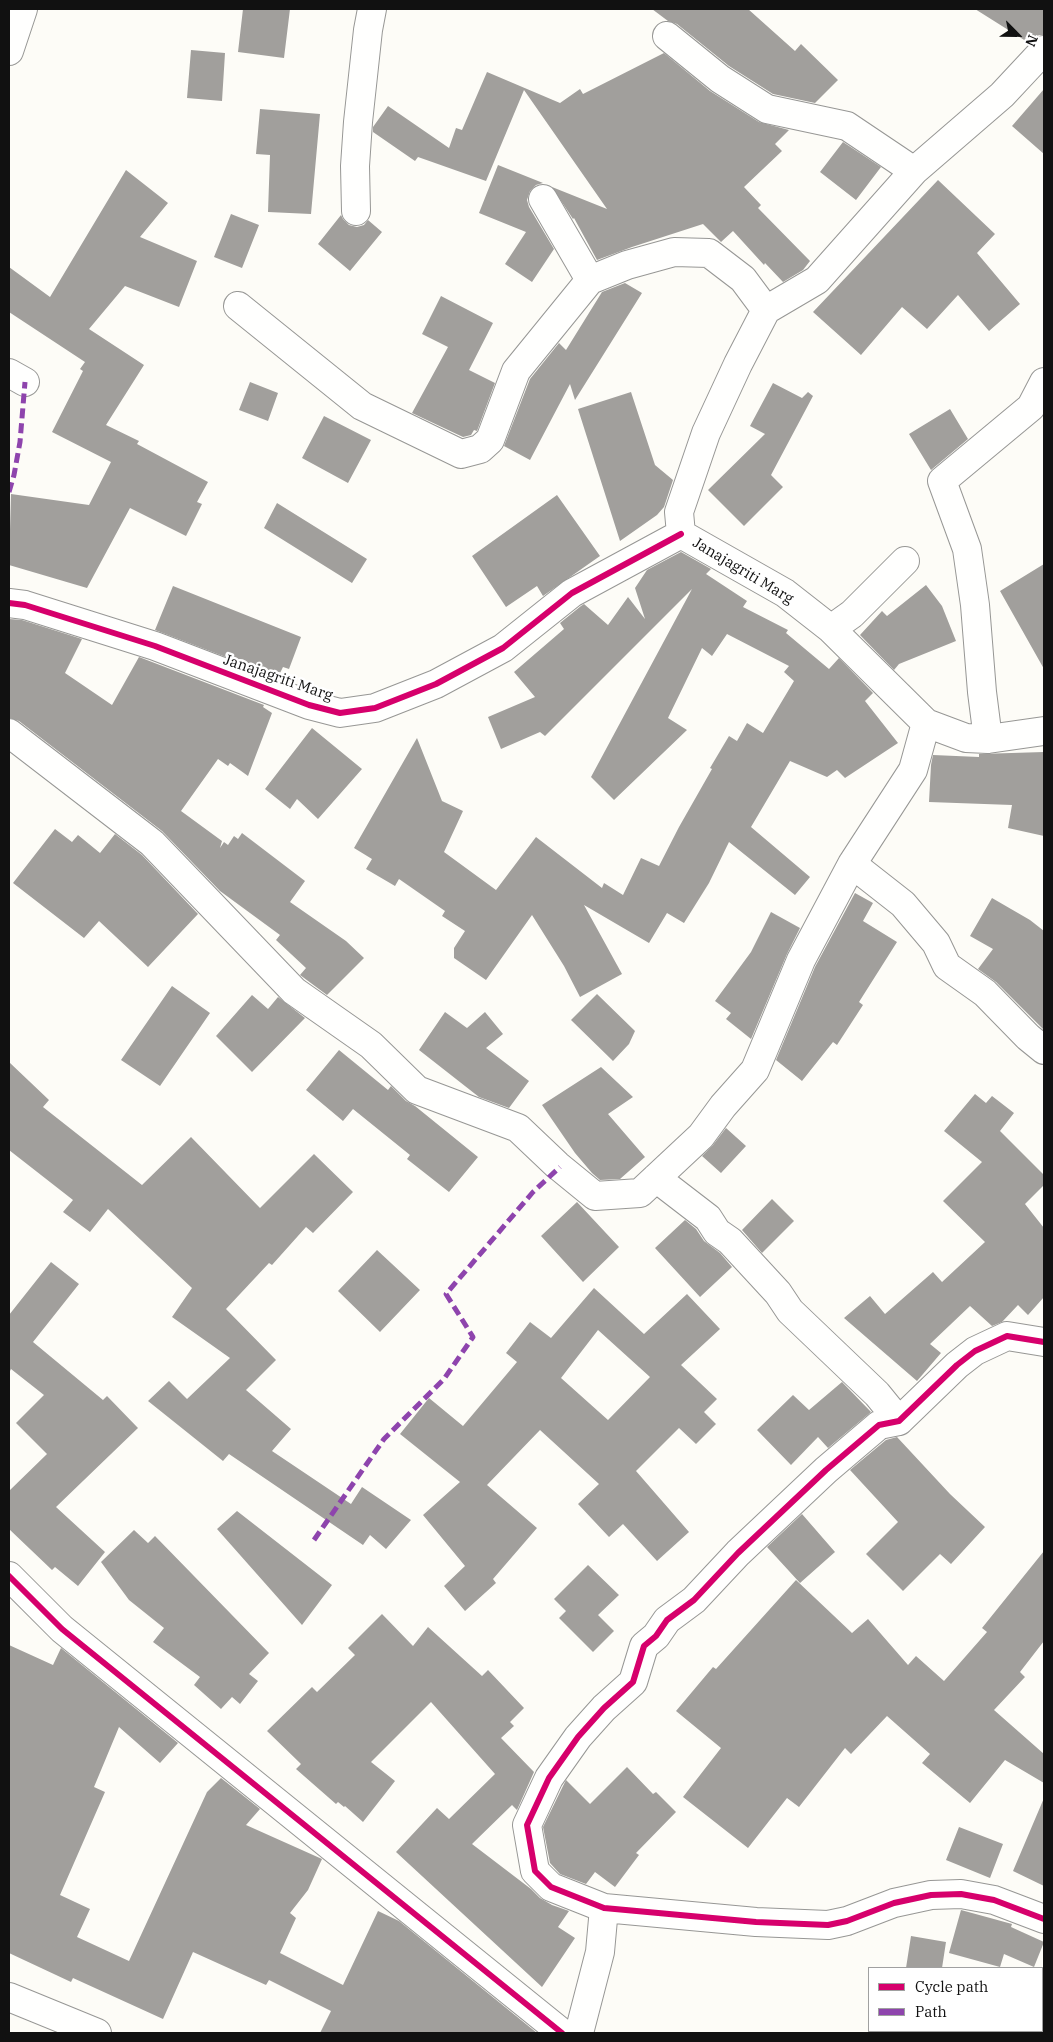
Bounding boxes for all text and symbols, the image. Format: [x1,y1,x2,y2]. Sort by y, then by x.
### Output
north arrow [993,10,1043,60]
text: N [1021,32,1042,49]
street label: Janajagriti Marg [689,534,797,608]
street label: Janajagriti Marg [221,651,335,705]
legend [868,1967,1043,2032]
text: Cycle path [915,1977,988,1996]
text: Path [915,2002,947,2021]

